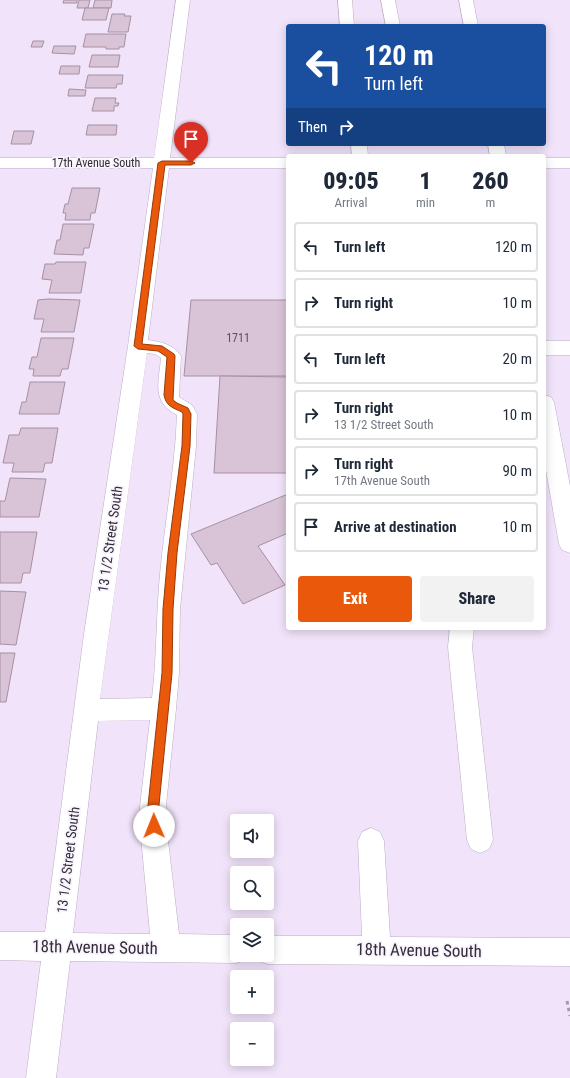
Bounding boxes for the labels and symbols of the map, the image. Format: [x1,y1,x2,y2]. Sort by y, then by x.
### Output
pin [174,122,208,163]
street label: 17th Avenue South [52,156,141,170]
house number: 1711 [226,331,250,345]
street label: 13 1/2 Street South [95,485,125,593]
position arrow [133,805,175,847]
street label: 13 1/2 Street South [54,806,82,914]
street label: 18th Avenue South [32,936,158,958]
street label: 18th Avenue South [356,939,482,961]

